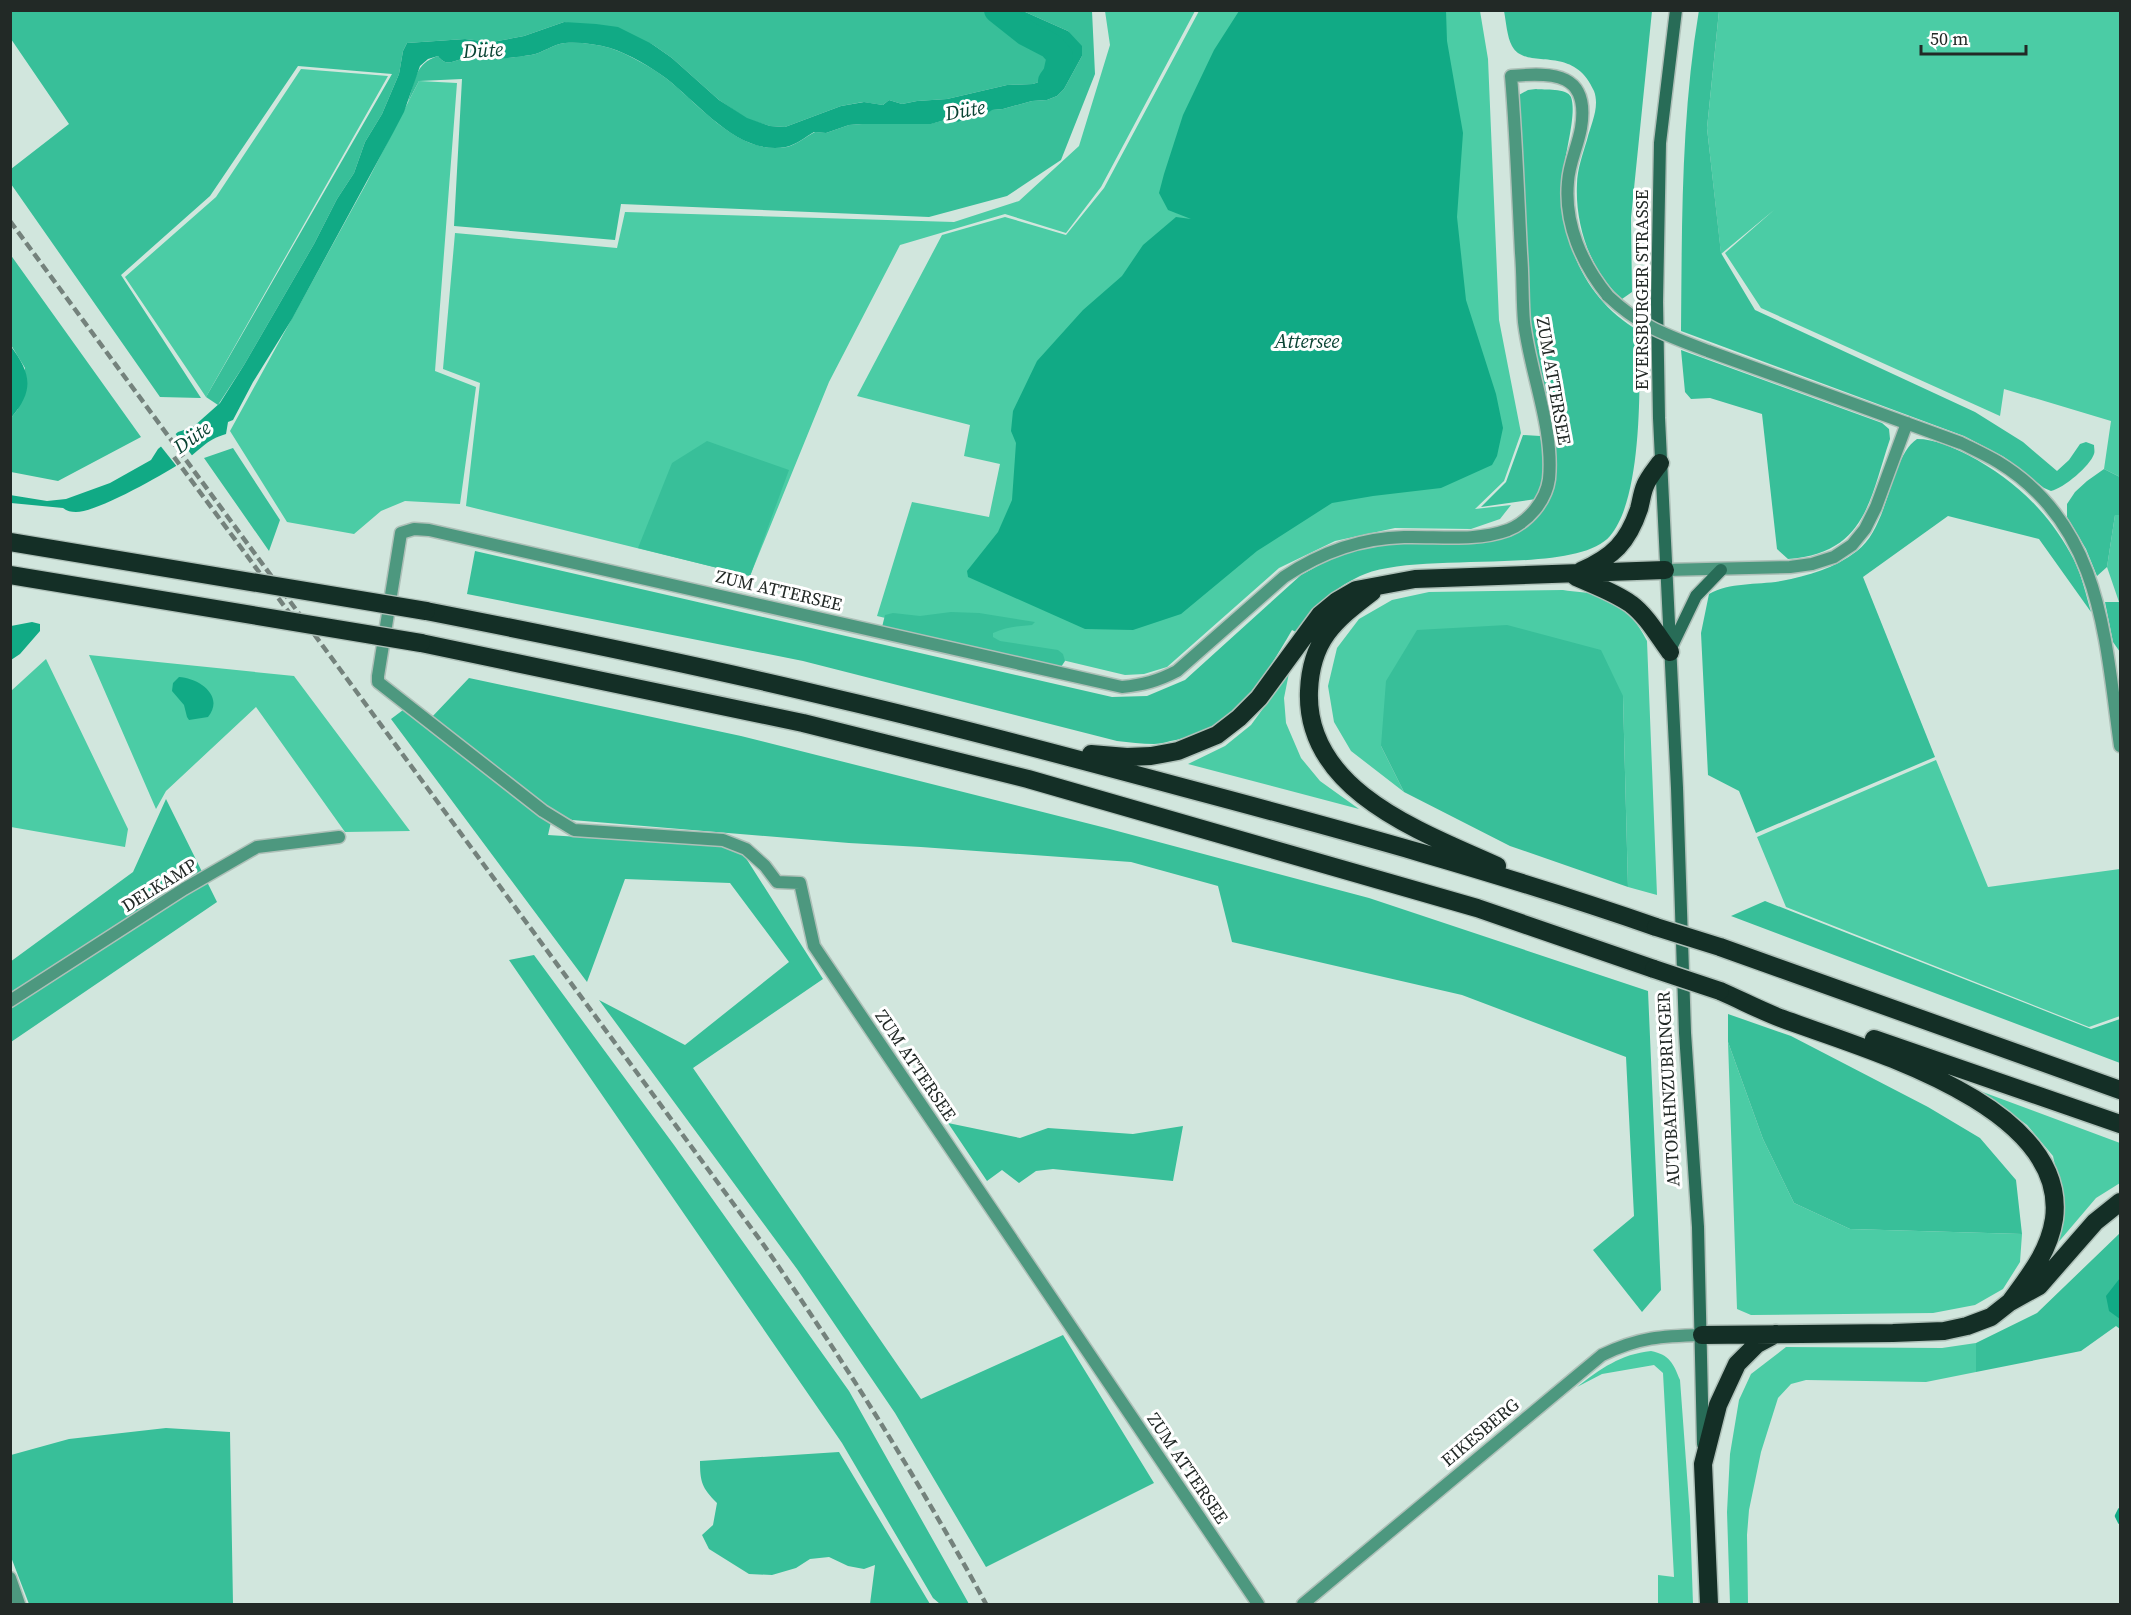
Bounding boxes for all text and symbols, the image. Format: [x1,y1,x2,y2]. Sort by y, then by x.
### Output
scale bar [1921,18,2026,56]
text: 50 m [1930,26,1968,51]
water label: Düte [461,35,504,65]
water label: Düte [942,93,987,127]
street label: EVERSBURGER STRASSE [1629,189,1654,390]
street label: ZUM ATTERSEE [1530,315,1578,447]
water label: Attersee [1274,327,1340,355]
water label: Düte [167,414,216,461]
street label: ZUM ATTERSEE [713,563,845,617]
street label: DELKAMP [117,852,202,918]
street label: AUTOBAHNZUBRINGER [1650,990,1686,1187]
street label: ZUM ATTERSEE [870,1005,963,1126]
street label: EIKESBERG [1436,1392,1524,1472]
street label: ZUM ATTERSEE [1142,1408,1235,1529]

